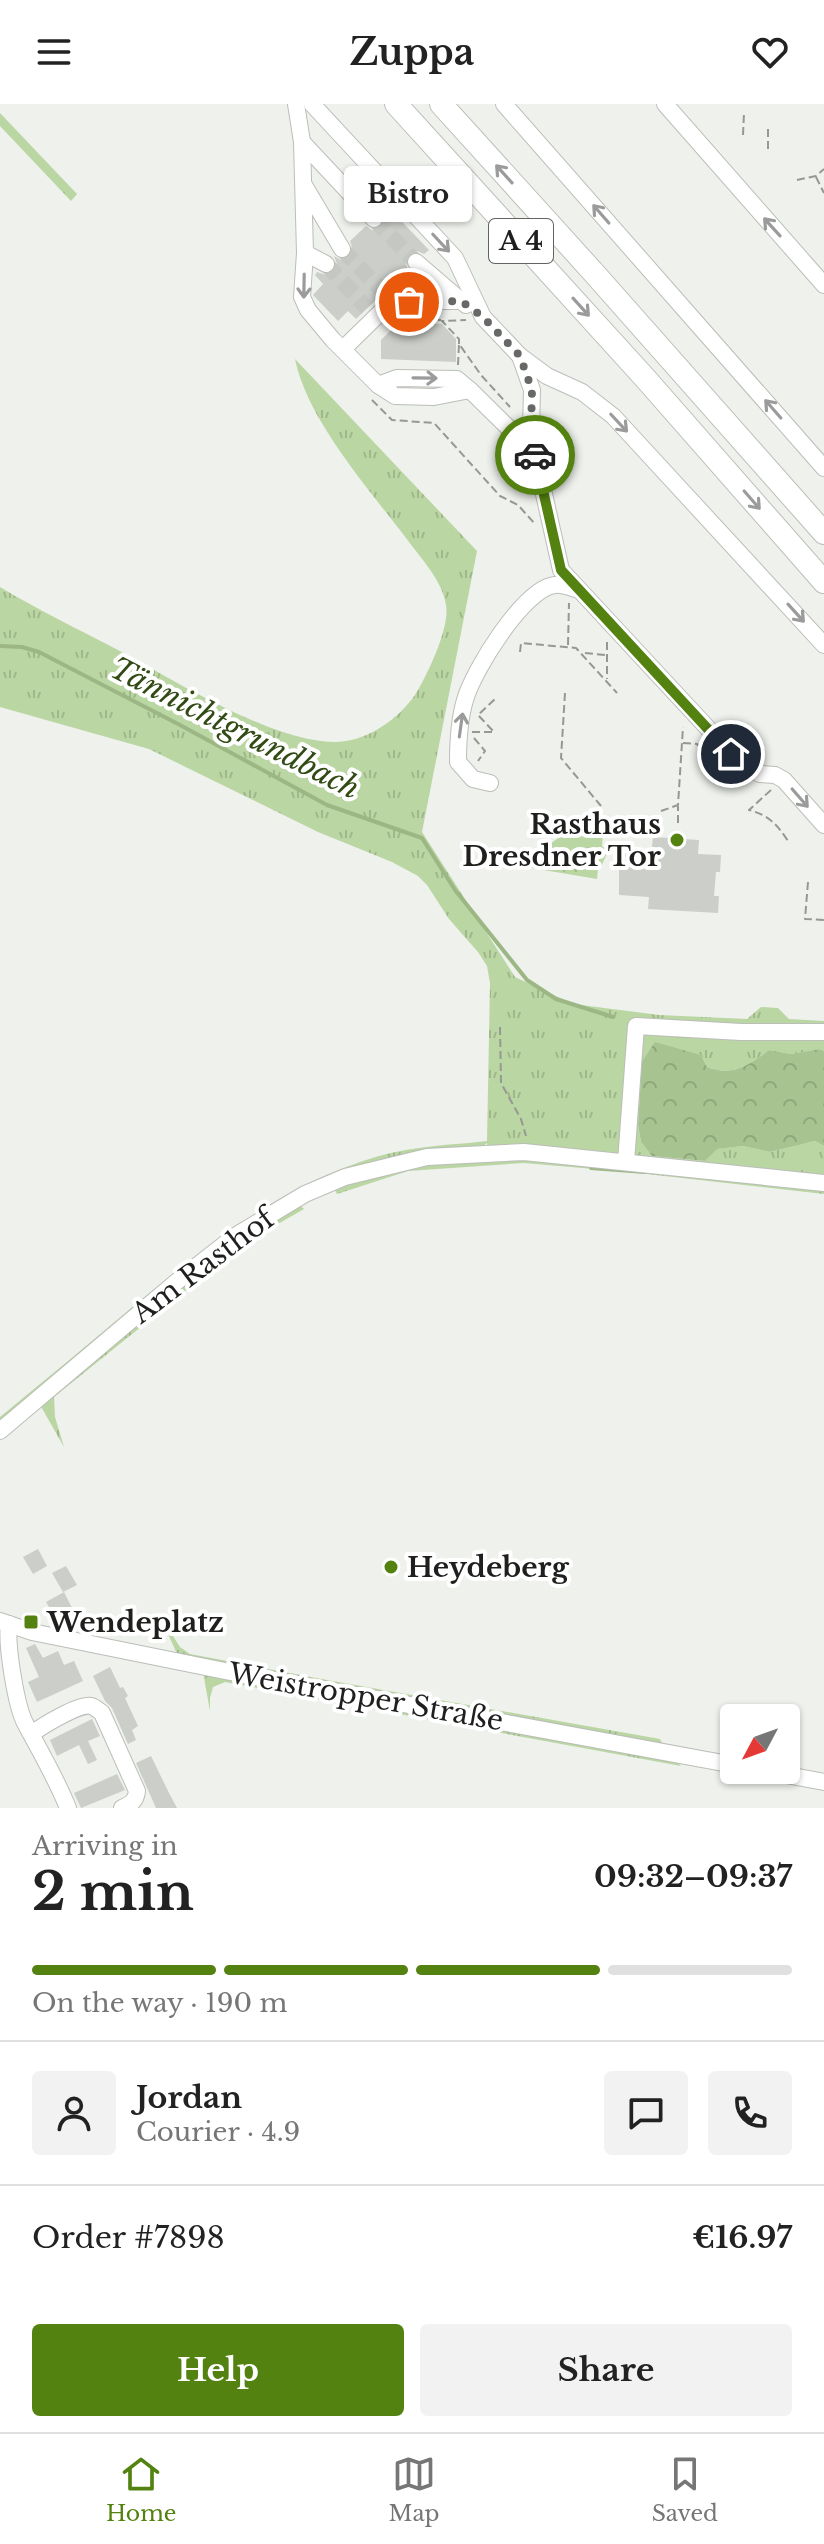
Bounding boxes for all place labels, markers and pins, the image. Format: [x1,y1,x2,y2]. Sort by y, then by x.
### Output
callout: Bistro [345,166,473,222]
pin [375,268,443,336]
pin [697,720,765,788]
place label: Rasthaus Dresdner Tor [462,807,661,874]
marker: Rasthaus Dresdner Tor [668,831,686,849]
place label: Heydeberg [407,1550,569,1585]
marker: Heydeberg [382,1558,400,1576]
place label: Wendeplatz [46,1605,224,1640]
marker: Wendeplatz [22,1613,40,1631]

